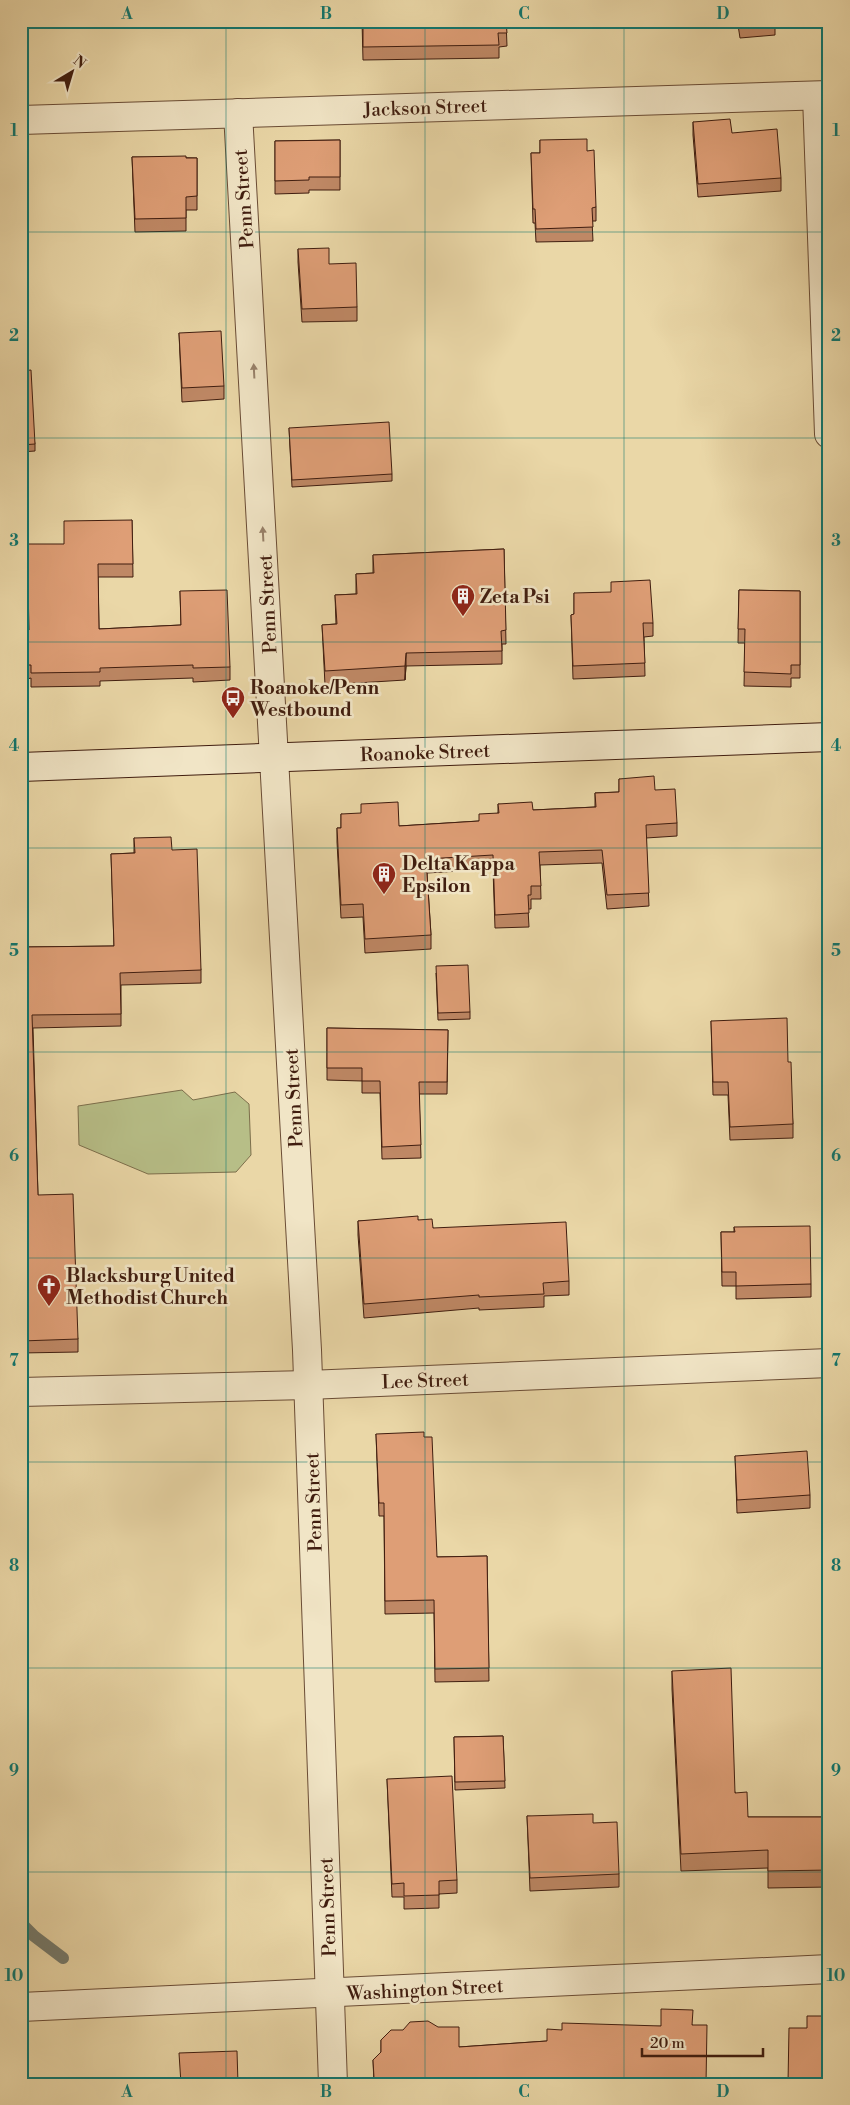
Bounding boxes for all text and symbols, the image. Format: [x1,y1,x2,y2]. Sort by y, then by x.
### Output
text: A [120,4,133,24]
text: B [320,4,332,24]
text: C [518,4,530,24]
text: D [717,4,730,24]
north arrow [48,48,98,98]
text: N [69,52,89,73]
street label: Jackson Street [362,94,488,122]
text: 1 [10,121,18,141]
text: 1 [832,121,840,141]
street label: Penn Street [229,148,259,249]
text: 2 [9,326,19,346]
text: 2 [831,326,841,346]
one-way arrow [250,363,258,379]
one-way arrow [259,525,267,541]
text: 3 [9,531,19,551]
text: 3 [831,531,841,551]
street label: Penn Street [253,553,283,654]
building icon: Zeta Psi [450,583,476,617]
place label: Zeta Psi [480,585,549,609]
place label: Roanoke/Penn Westbound [249,676,379,722]
bus stop icon: Roanoke/Penn Westbound [220,685,246,719]
text: 4 [9,736,20,756]
text: 4 [831,736,842,756]
street label: Roanoke Street [360,739,491,767]
place label: Delta Kappa Epsilon [402,852,515,898]
building icon: Delta Kappa Epsilon [371,861,397,895]
text: 5 [9,941,19,961]
text: 5 [831,941,841,961]
street label: Penn Street [279,1047,309,1148]
text: 6 [9,1146,19,1166]
text: 6 [831,1146,841,1166]
place label: Blacksburg United Methodist Church [66,1264,235,1310]
church icon: Blacksburg United Methodist Church [36,1273,62,1307]
text: 7 [9,1351,19,1371]
text: 7 [831,1351,841,1371]
street label: Lee Street [381,1367,469,1395]
street label: Penn Street [300,1452,328,1552]
text: 8 [9,1556,19,1576]
text: 8 [831,1556,841,1576]
text: 9 [9,1761,19,1781]
text: 9 [831,1761,841,1781]
street label: Penn Street [314,1857,342,1957]
text: 10 [5,1966,23,1986]
text: 10 [827,1966,845,1986]
street label: Washington Street [345,1974,504,2006]
scale bar [642,2025,764,2057]
text: 20 m [650,2034,685,2053]
text: A [120,2082,133,2102]
text: B [320,2082,332,2102]
text: C [518,2082,530,2102]
text: D [717,2082,730,2102]

